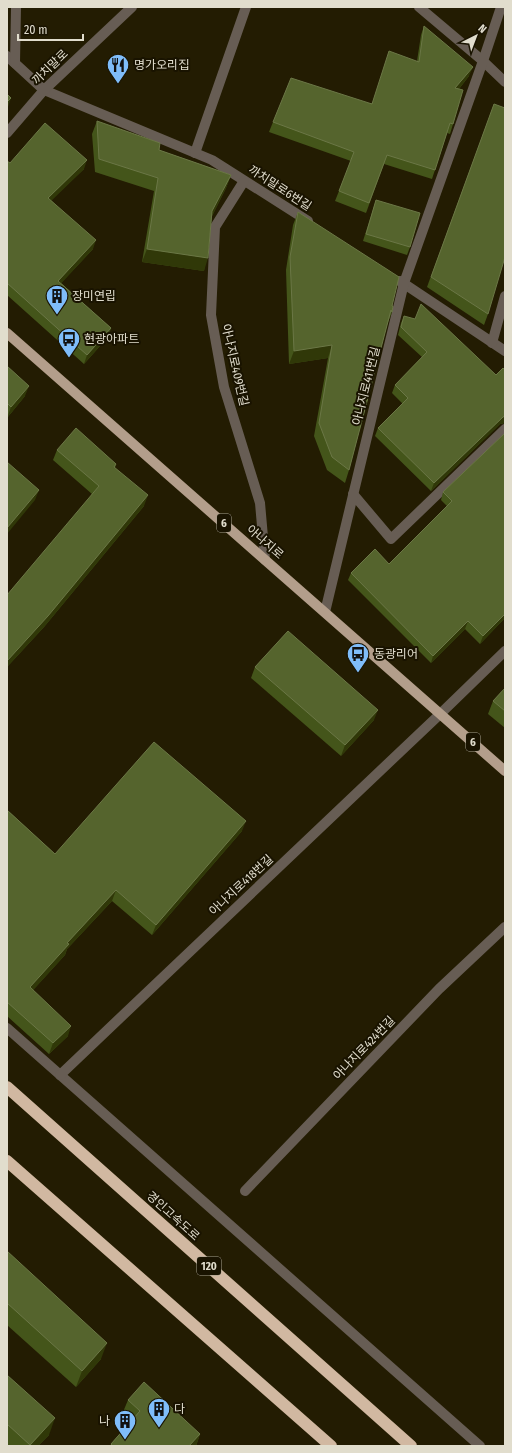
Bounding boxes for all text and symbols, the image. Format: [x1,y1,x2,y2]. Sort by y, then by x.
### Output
scale bar [18,16,83,42]
north arrow [456,16,496,56]
text: N [476,22,489,36]
text: 20 m [24,23,48,37]
street label: 까치말로 [29,47,71,87]
restaurant icon: 명가오리집 [105,52,131,85]
place label: 명가오리집 [134,58,189,72]
street label: 까치말로6번길 [246,162,314,214]
building icon: 장미연립 [44,283,70,316]
place label: 장미연립 [72,289,116,303]
street label: 아나지로409번길 [219,322,251,408]
bus stop icon: 현광아파트 [56,326,82,359]
place label: 현광아파트 [84,332,139,346]
street label: 아나지로411번길 [349,345,383,427]
road number: 6 [217,514,231,532]
street label: 아나지로 [244,522,286,562]
bus stop icon: 동광리어 [345,641,371,674]
place label: 동광리어 [374,647,418,661]
road number: 6 [466,733,480,751]
street label: 아나지로418번길 [206,852,276,918]
street label: 아나지로424번길 [330,1013,398,1083]
street label: 경인고속도로 [144,1189,202,1243]
road number: 120 [197,1257,221,1275]
building icon: 다 [146,1396,172,1429]
place label: 다 [174,1402,185,1416]
building icon: 나 [112,1408,138,1441]
place label: 나 [99,1414,110,1428]

